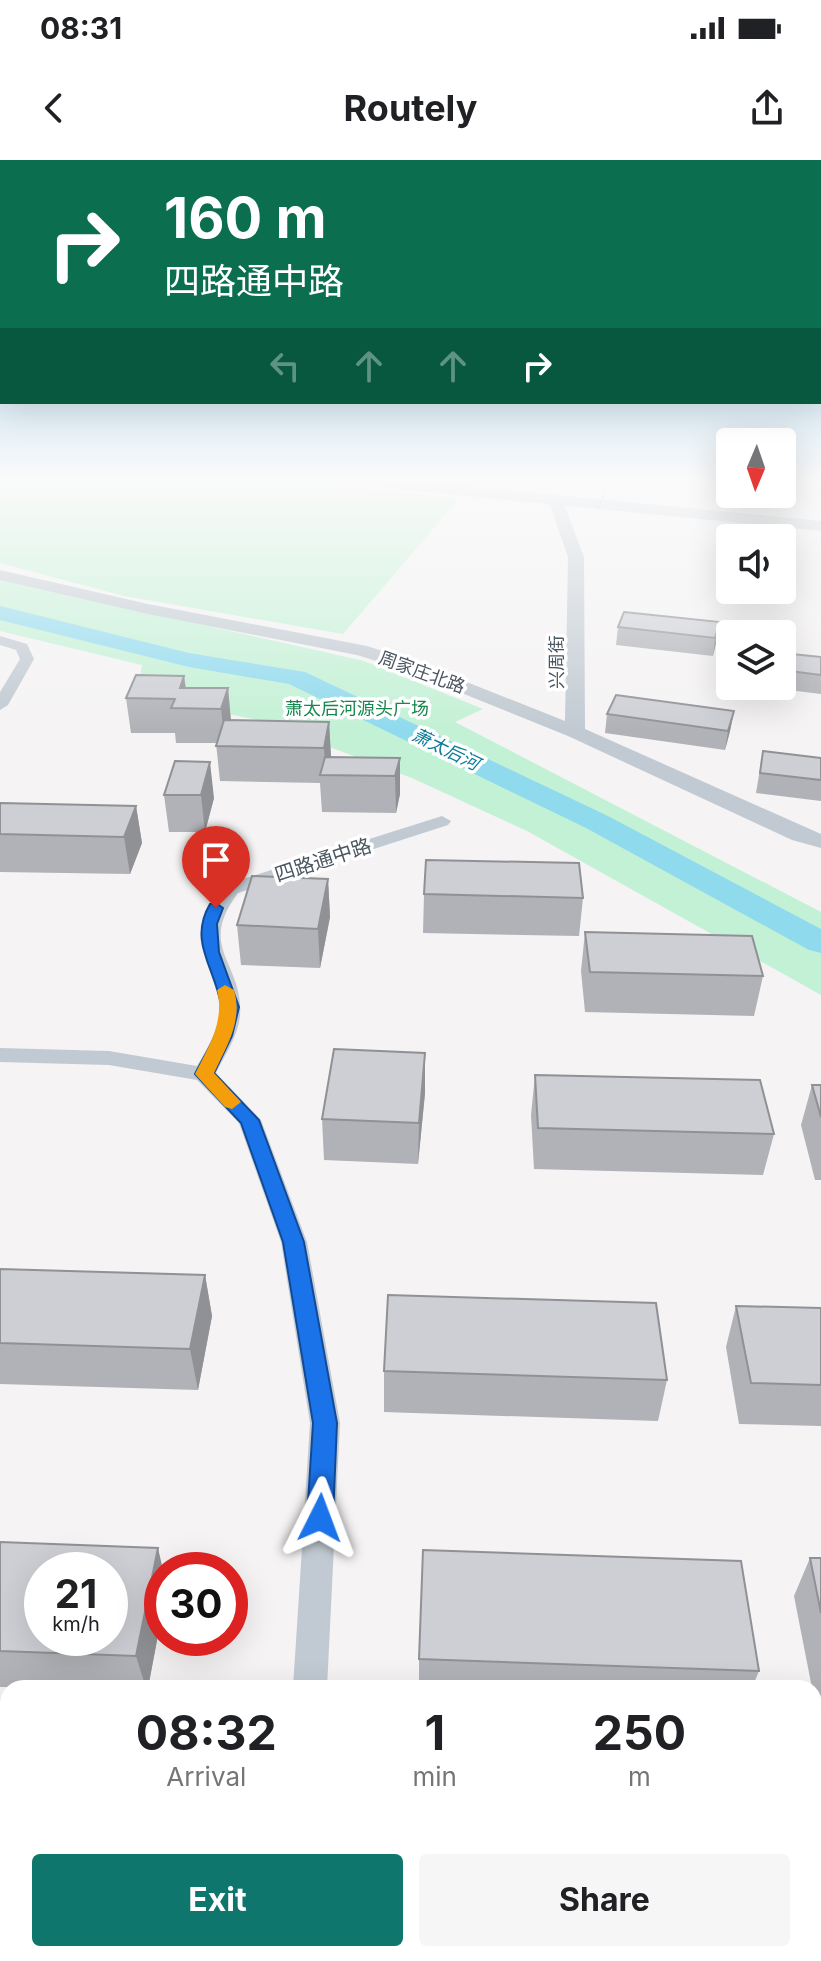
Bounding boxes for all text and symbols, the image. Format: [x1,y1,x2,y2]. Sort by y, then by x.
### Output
text: 08:31 [40,10,122,46]
icon: back [32,86,76,130]
text: Routely [344,86,477,130]
icon: share [745,86,789,130]
text: 160 m [164,184,327,252]
icon: right [32,192,136,296]
text: 四路通中路 [164,259,344,303]
icon: left [263,344,307,388]
icon: ahead [347,344,391,388]
icon: ahead [431,344,475,388]
icon: right [515,344,559,388]
north arrow [716,428,796,508]
map controls [716,428,796,700]
button: sound [716,524,796,604]
button: layers [716,620,796,700]
street label: 兴周街 [546,635,567,689]
street label: 周家庄北路 [376,647,468,697]
park label: 萧太后河源头广场 [285,698,429,719]
water label: 萧太后河 [409,724,486,776]
pin [182,826,250,908]
street label: 四路通中路 [272,833,374,887]
icon: arrive [194,838,238,882]
position arrow [278,1476,362,1560]
speed limit sign: 30 [144,1552,248,1656]
text: 21 [55,1569,97,1618]
text: km/h [52,1612,100,1636]
text: 08:32 [136,1703,277,1762]
text: 1 [424,1703,445,1762]
text: 250 [593,1703,686,1762]
text: Arrival [166,1761,246,1792]
text: min [413,1761,457,1792]
text: m [628,1761,651,1792]
button: Exit [32,1854,403,1946]
button: Share [419,1854,790,1946]

